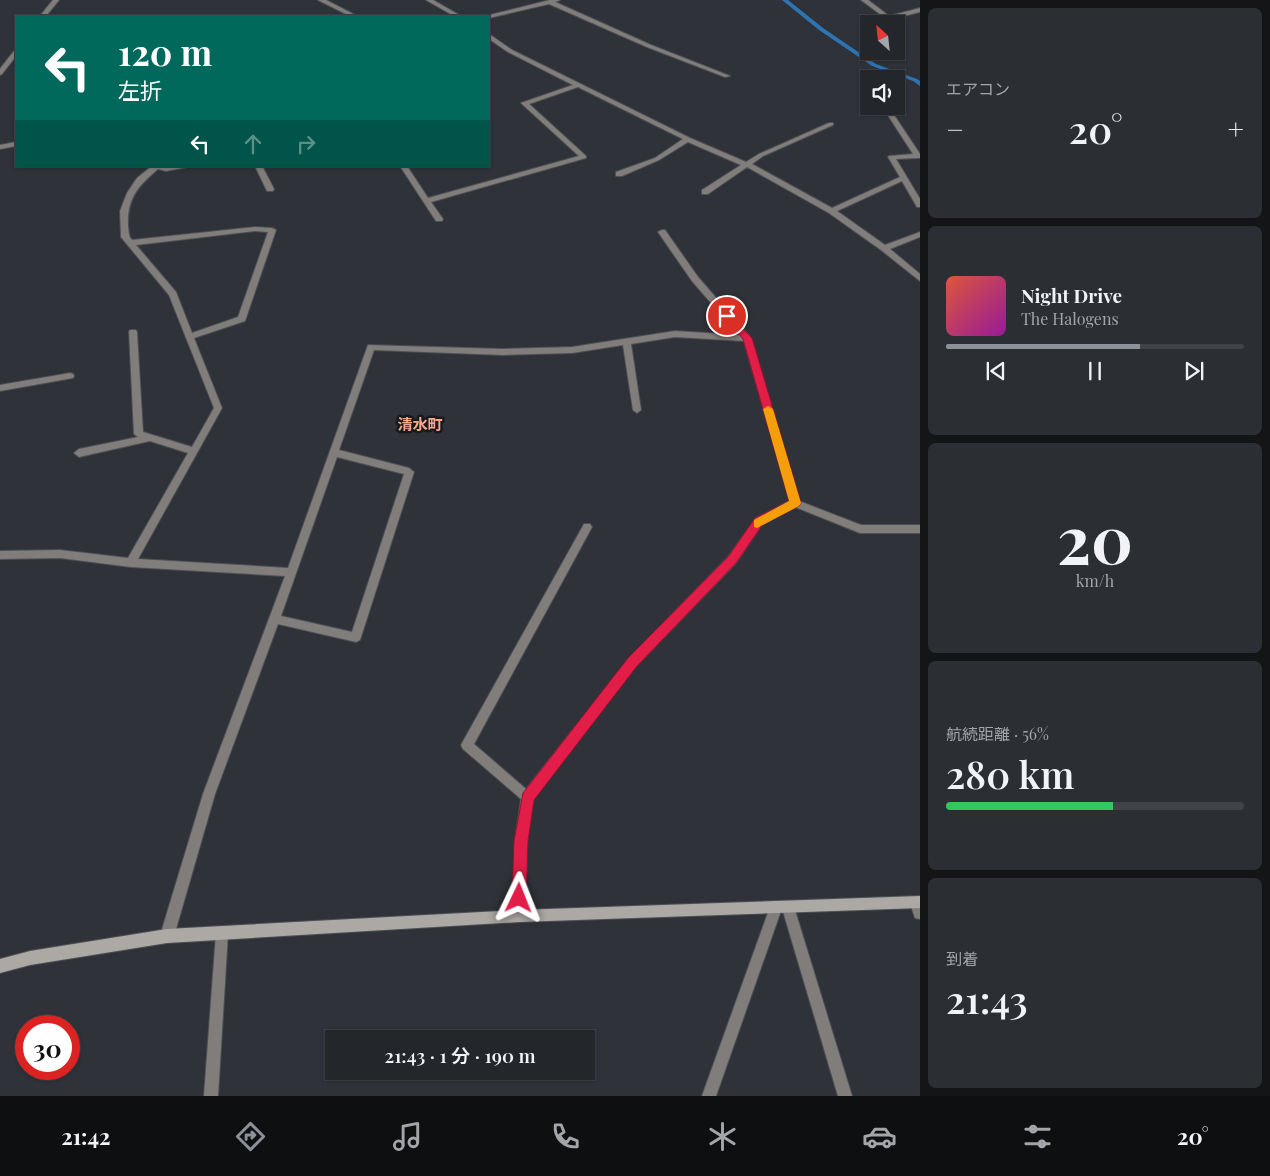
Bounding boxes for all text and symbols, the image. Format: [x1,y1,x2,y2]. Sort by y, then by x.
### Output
north arrow [860,15,905,60]
map controls [860,15,905,115]
text: 120 m [118,28,212,75]
icon: left [35,35,100,100]
button: sound [860,70,905,115]
text: 左折 [118,75,162,105]
text: エアコン [946,78,1010,99]
text: 20° [1069,103,1123,154]
text: − [946,110,964,147]
text: + [1228,110,1244,147]
icon: left [186,130,214,158]
icon: ahead [239,130,267,158]
icon: right [292,130,320,158]
text: Night Drive [1021,282,1122,308]
pin [706,295,748,337]
icon: arrive [713,302,741,330]
text: The Halogens [1021,308,1119,329]
icon: previous [982,357,1010,385]
icon: pause [1081,357,1109,385]
icon: next [1180,357,1208,385]
district label: 清水町 [397,414,443,434]
text: 20 [1057,494,1133,580]
text: km/h [1076,570,1114,591]
text: 航続距離 · 56% [946,723,1049,744]
text: 280 km [946,748,1074,799]
position arrow [492,871,544,923]
text: 到着 [946,948,978,969]
text: 21:43 [946,973,1027,1024]
speed limit sign: 30 [15,1015,80,1080]
text: 21:43 · 1 分 · 190 m [385,1042,535,1068]
icon: directions [233,1119,268,1154]
icon: music [390,1119,425,1154]
icon: phone [548,1119,583,1154]
icon: climate [705,1119,740,1154]
icon: car [862,1119,897,1154]
icon: filters [1020,1119,1055,1154]
text: 21:42 [61,1121,111,1151]
text: 20° [1177,1121,1209,1151]

